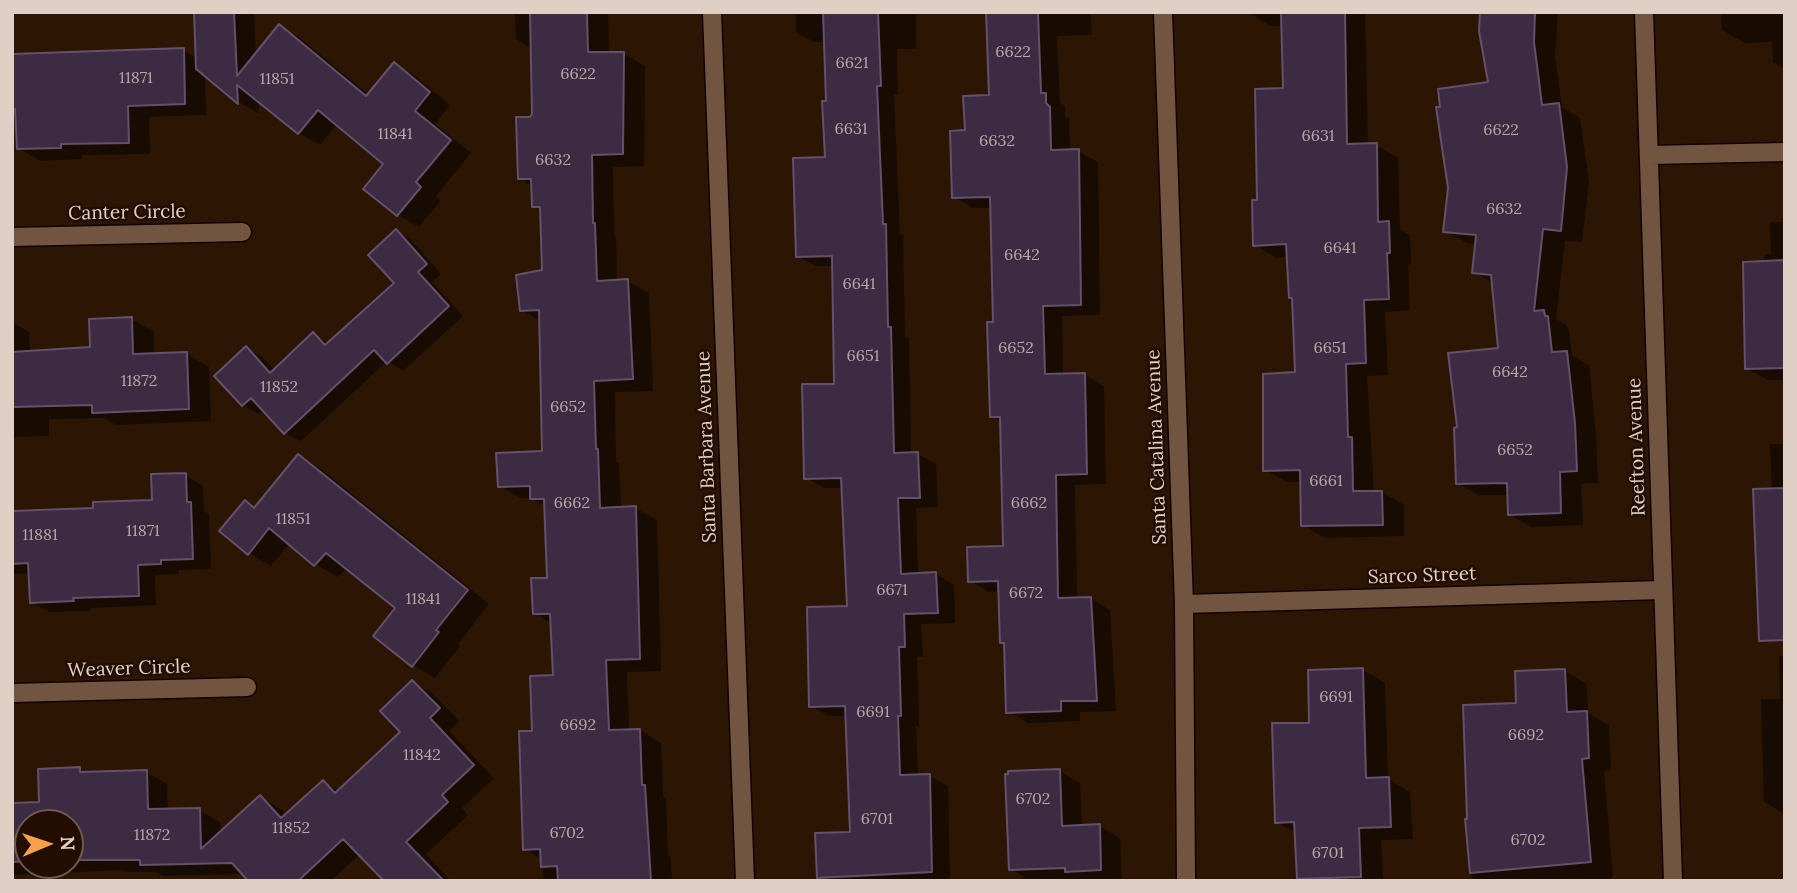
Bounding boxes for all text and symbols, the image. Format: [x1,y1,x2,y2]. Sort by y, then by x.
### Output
house number: 6622 [995,42,1031,62]
house number: 6621 [836,53,868,73]
house number: 6622 [560,64,596,84]
house number: 11871 [119,68,153,88]
house number: 11851 [259,69,295,89]
house number: 6631 [834,119,868,139]
house number: 6622 [1483,120,1519,140]
house number: 11841 [377,124,413,144]
house number: 6631 [1301,126,1335,146]
house number: 6632 [979,131,1015,151]
house number: 6632 [535,150,571,170]
house number: 6632 [1486,199,1522,219]
street label: Canter Circle [68,201,186,225]
house number: 6641 [1324,238,1356,258]
house number: 6642 [1004,245,1040,265]
house number: 6641 [843,274,875,294]
house number: 6652 [998,338,1034,358]
house number: 6651 [1313,338,1347,358]
house number: 6651 [846,346,880,366]
street label: Santa Catalina Avenue [1142,349,1172,545]
street label: Santa Barbara Avenue [692,351,722,543]
house number: 6642 [1492,362,1528,382]
house number: 11872 [121,371,157,391]
house number: 11852 [260,377,298,397]
street label: Reefton Avenue [1623,377,1651,517]
house number: 6652 [550,397,586,417]
house number: 6652 [1497,440,1533,460]
house number: 6661 [1309,471,1343,491]
house number: 6662 [554,493,590,513]
house number: 6662 [1011,493,1047,513]
house number: 11851 [275,509,311,529]
house number: 11871 [126,521,160,541]
house number: 11881 [22,525,58,545]
street label: Sarco Street [1367,563,1477,589]
house number: 6671 [876,580,908,600]
house number: 6672 [1009,583,1043,603]
house number: 11841 [405,589,441,609]
street label: Weaver Circle [67,655,191,683]
house number: 6691 [1319,687,1353,707]
house number: 6691 [856,702,890,722]
house number: 6692 [560,715,596,735]
house number: 6692 [1508,725,1544,745]
house number: 11842 [403,745,441,765]
house number: 6702 [1016,789,1050,809]
north arrow [14,809,84,879]
house number: 6701 [861,809,893,829]
house number: 11852 [272,818,310,838]
house number: 6702 [550,823,584,843]
house number: 11872 [134,825,170,845]
house number: 6702 [1511,830,1545,850]
text: N [56,836,80,851]
house number: 6701 [1312,843,1344,863]

